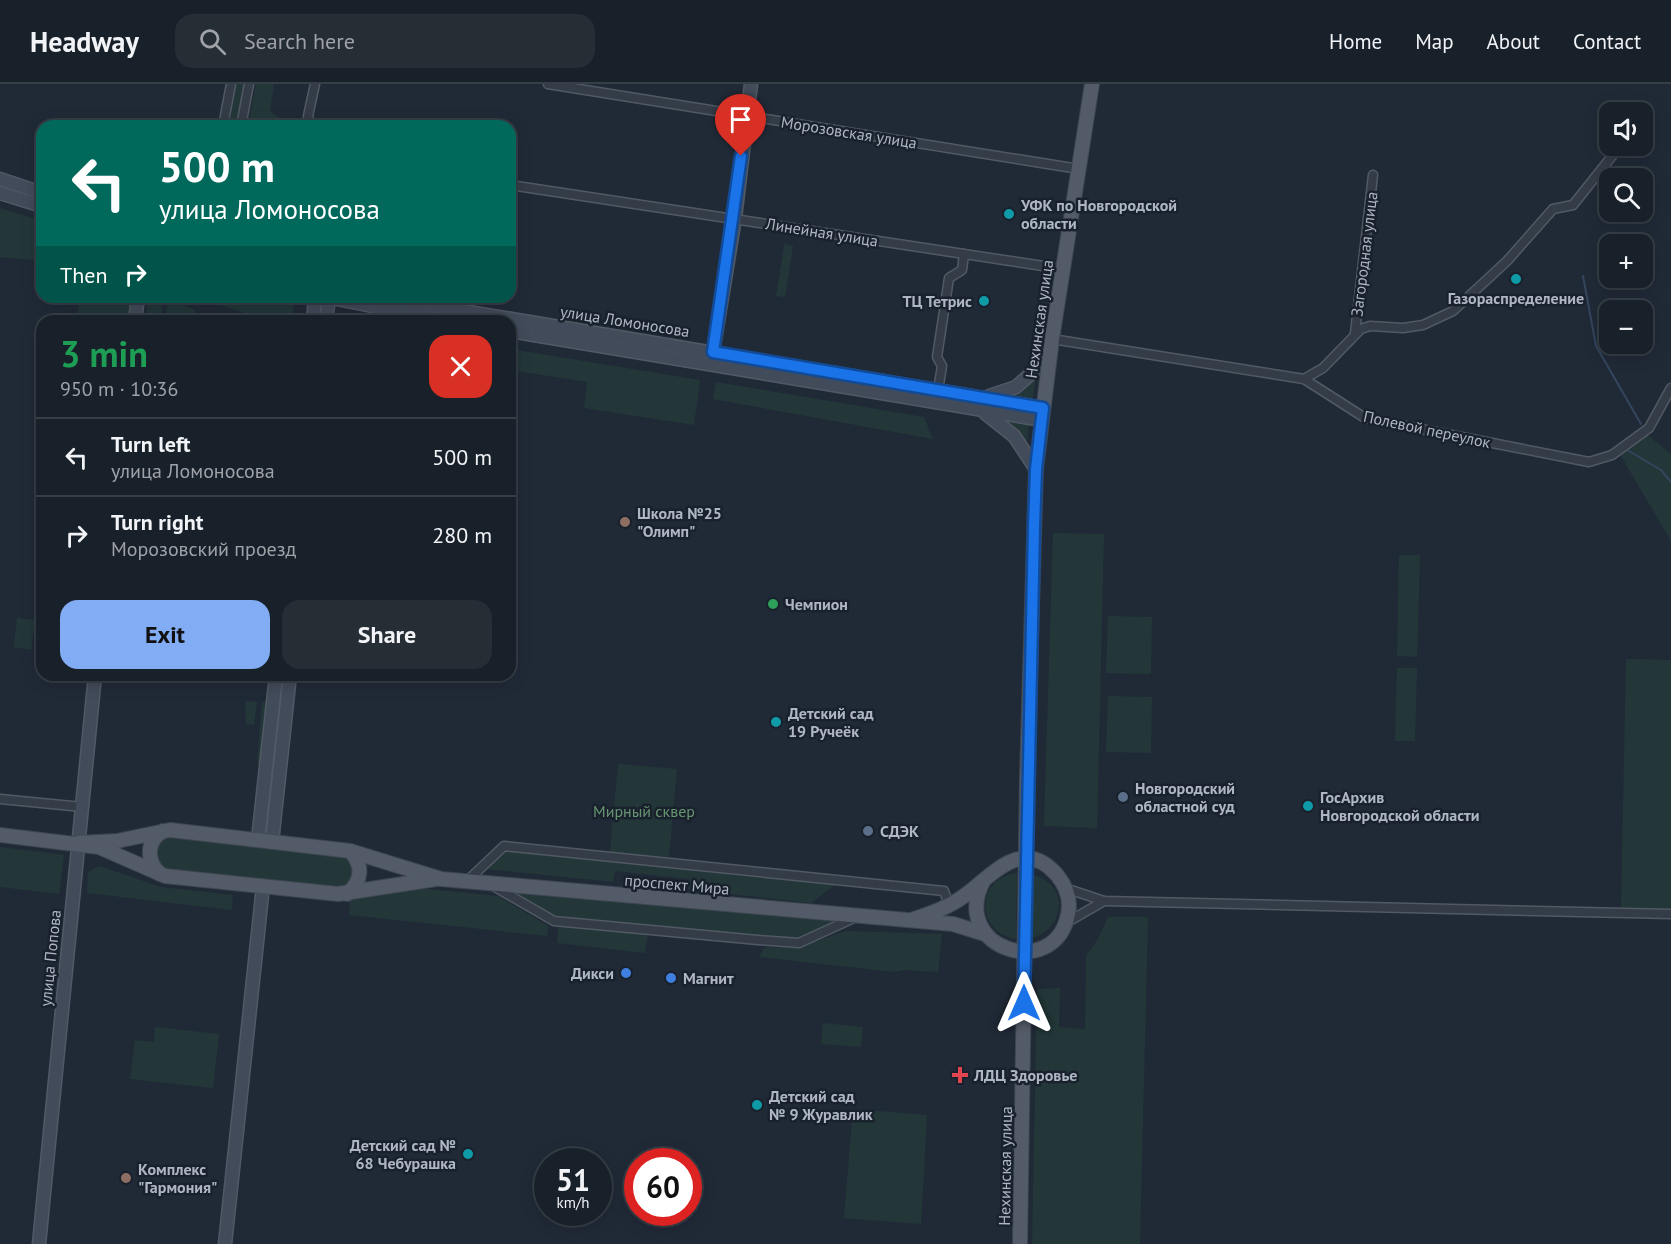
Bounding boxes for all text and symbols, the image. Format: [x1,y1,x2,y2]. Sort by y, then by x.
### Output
search box [175,14,595,68]
text: Headway [30,23,139,60]
icon: search [196,25,229,58]
text: Search here [244,27,355,55]
text: Home [1329,28,1382,55]
text: Map [1415,28,1454,55]
text: About [1487,28,1540,55]
text: Contact [1573,28,1641,55]
pin [715,94,766,156]
map controls [1599,102,1653,354]
button: sound [1599,102,1653,156]
icon: arrive [724,103,757,136]
street label: Морозовская улица [780,111,918,153]
text: 500 m [159,139,275,194]
icon: left [60,144,138,222]
button: search [1599,168,1653,222]
street label: Загородная улица [1346,190,1382,318]
text: улица Ломоносова [159,192,380,226]
place label: УФК по Новгородской области [1020,195,1177,233]
marker: УФК по Новгородской области [1002,207,1016,221]
street label: Линейная улица [763,213,880,251]
button: + [1599,234,1653,288]
icon: right [119,258,152,291]
street label: Нехинская улица [1021,258,1057,380]
text: Then [60,261,107,289]
marker: Газораспределение [1509,272,1523,286]
place label: Газораспределение [1448,288,1584,308]
place label: ТЦ Тетрис [902,291,972,311]
marker: ТЦ Тетрис [977,294,991,308]
button: − [1599,300,1653,354]
street label: улица Ломоносова [559,301,691,341]
text: 3 min [60,330,148,377]
button: close [429,335,492,398]
text: 950 m · 10:36 [60,376,178,402]
street label: Полевой переулок [1362,406,1493,452]
text: Turn left [111,430,191,458]
icon: left [60,441,93,474]
text: 500 m [432,443,492,471]
text: улица Ломоносова [111,458,275,484]
place label: Школа №25 "Олимп" [637,503,722,541]
text: Turn right [111,508,203,536]
marker: Школа №25 "Олимп" [618,515,632,529]
icon: right [60,519,93,552]
text: 280 m [432,521,492,549]
text: Морозовский проезд [111,536,296,562]
place label: Чемпион [785,594,848,614]
marker: Чемпион [766,597,780,611]
button: Exit [60,600,270,669]
button: Share [282,600,492,669]
place label: Детский сад 19 Ручеёк [788,703,874,741]
marker: Детский сад 19 Ручеёк [769,715,783,729]
place label: Новгородский областной суд [1135,778,1235,816]
place label: ГосАрхив Новгородской области [1320,787,1479,825]
marker: Новгородский областной суд [1116,790,1130,804]
marker: ГосАрхив Новгородской области [1301,799,1315,813]
park label: Мирный сквер [593,801,695,821]
place label: СДЭК [880,821,919,841]
marker: СДЭК [861,824,875,838]
street label: проспект Мира [624,869,730,899]
street label: улица Попова [35,909,65,1007]
place label: Дикси [571,963,614,983]
marker: Дикси [619,966,633,980]
place label: Магнит [683,968,734,988]
marker: Магнит [664,971,678,985]
position arrow [992,971,1056,1035]
place label: ЛДЦ Здоровье [973,1065,1077,1085]
marker: ЛДЦ Здоровье [951,1066,969,1084]
place label: Детский сад № 9 Журавлик [769,1086,873,1124]
marker: Детский сад № 9 Журавлик [750,1098,764,1112]
street label: Нехинская улица [994,1106,1016,1226]
place label: Детский сад № 68 Чебурашка [350,1135,456,1173]
marker: Детский сад № 68 Чебурашка [461,1147,475,1161]
speed limit sign: 60 [624,1148,702,1226]
place label: Комплекс "Гармония" [138,1159,217,1197]
text: 51 [556,1160,590,1199]
marker: Комплекс "Гармония" [119,1171,133,1185]
text: km/h [557,1193,589,1212]

